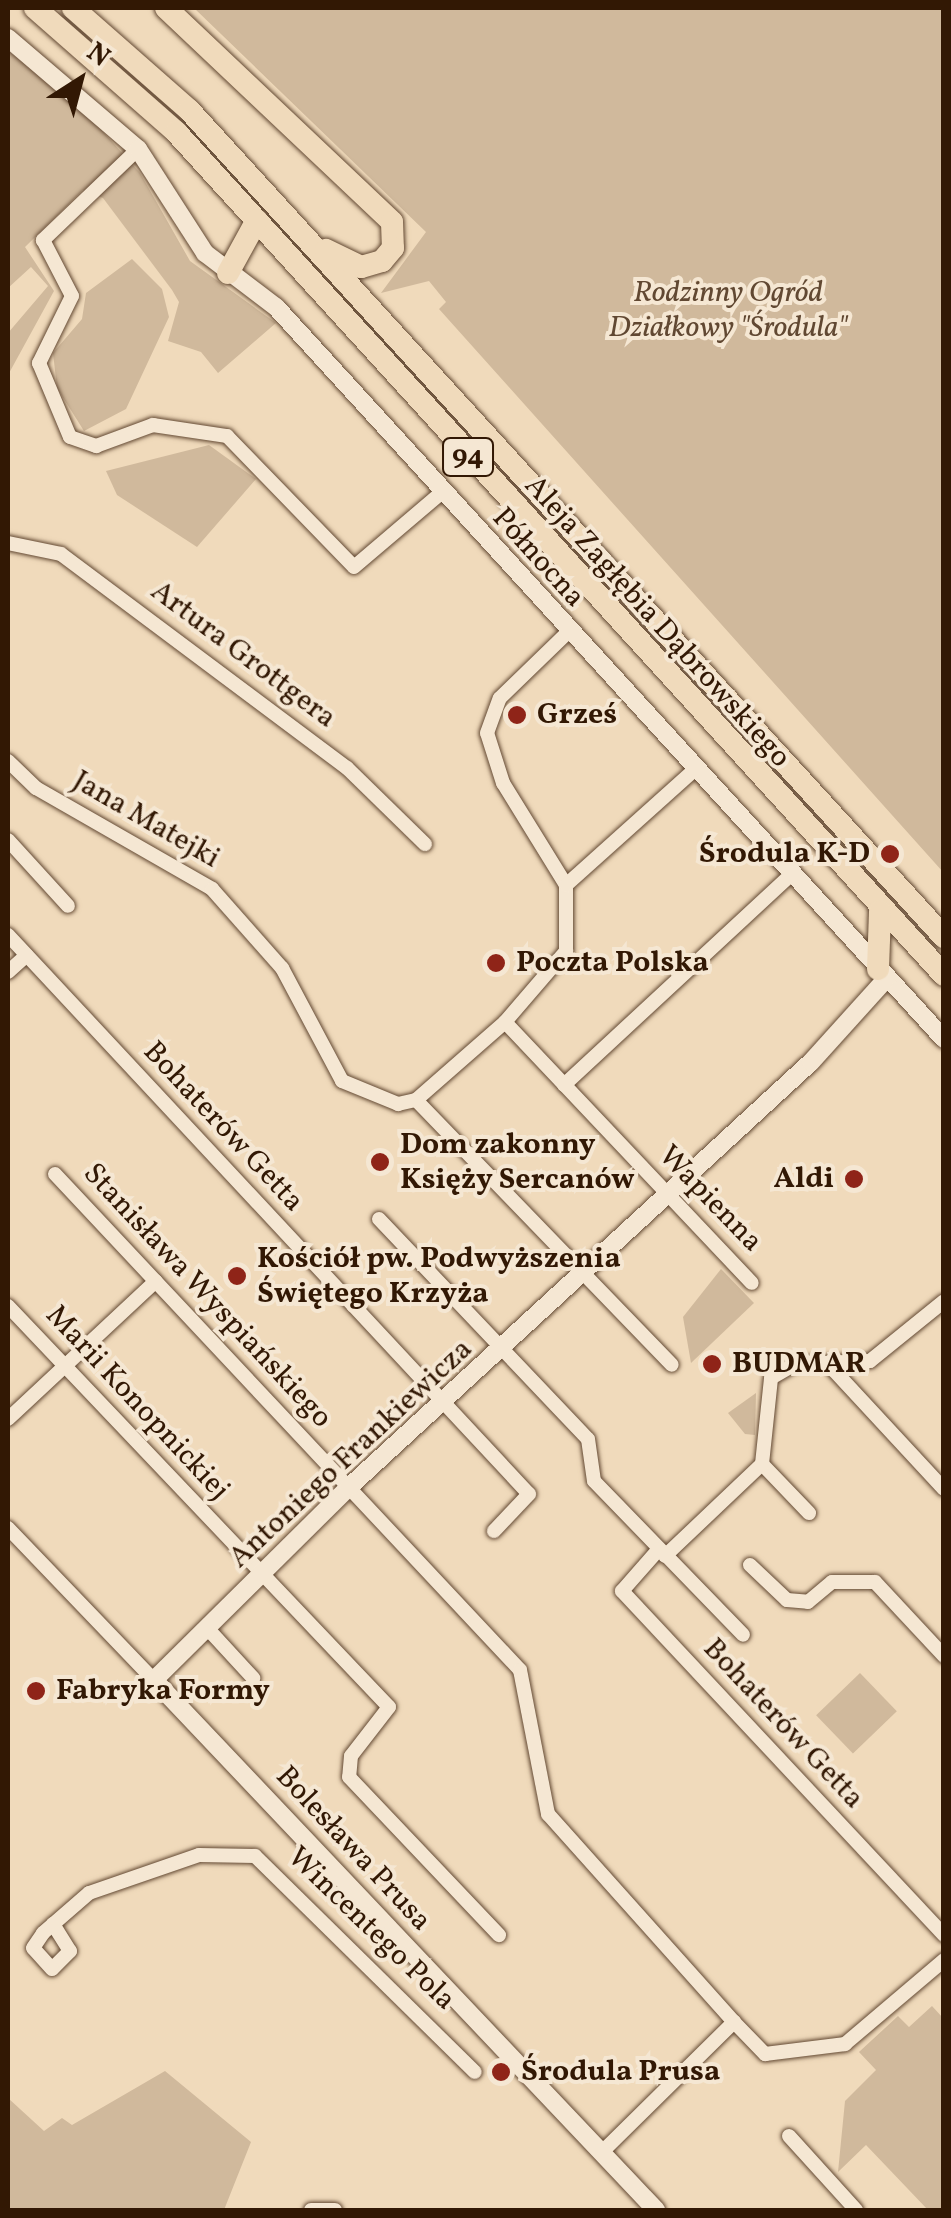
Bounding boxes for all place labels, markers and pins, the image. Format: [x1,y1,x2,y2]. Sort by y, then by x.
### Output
place label: Grześ [537,697,617,733]
marker: Grześ [506,704,528,726]
place label: Środula K-D [699,836,870,872]
marker: Środula K-D [879,843,901,865]
place label: Poczta Polska [516,945,709,981]
marker: Poczta Polska [485,952,507,974]
place label: Dom zakonny Księży Sercanów [400,1127,635,1198]
marker: Dom zakonny Księży Sercanów [369,1151,391,1173]
place label: Aldi [774,1161,834,1197]
marker: Aldi [843,1168,865,1190]
place label: Kościół pw. Podwyższenia Świętego Krzyża [257,1241,621,1312]
marker: Kościół pw. Podwyższenia Świętego Krzyża [226,1265,248,1287]
place label: BUDMAR [732,1346,866,1382]
marker: BUDMAR [701,1353,723,1375]
place label: Fabryka Formy [56,1673,270,1709]
marker: Fabryka Formy [25,1680,47,1702]
place label: Środula Prusa [521,2054,720,2090]
marker: Środula Prusa [490,2061,512,2083]

